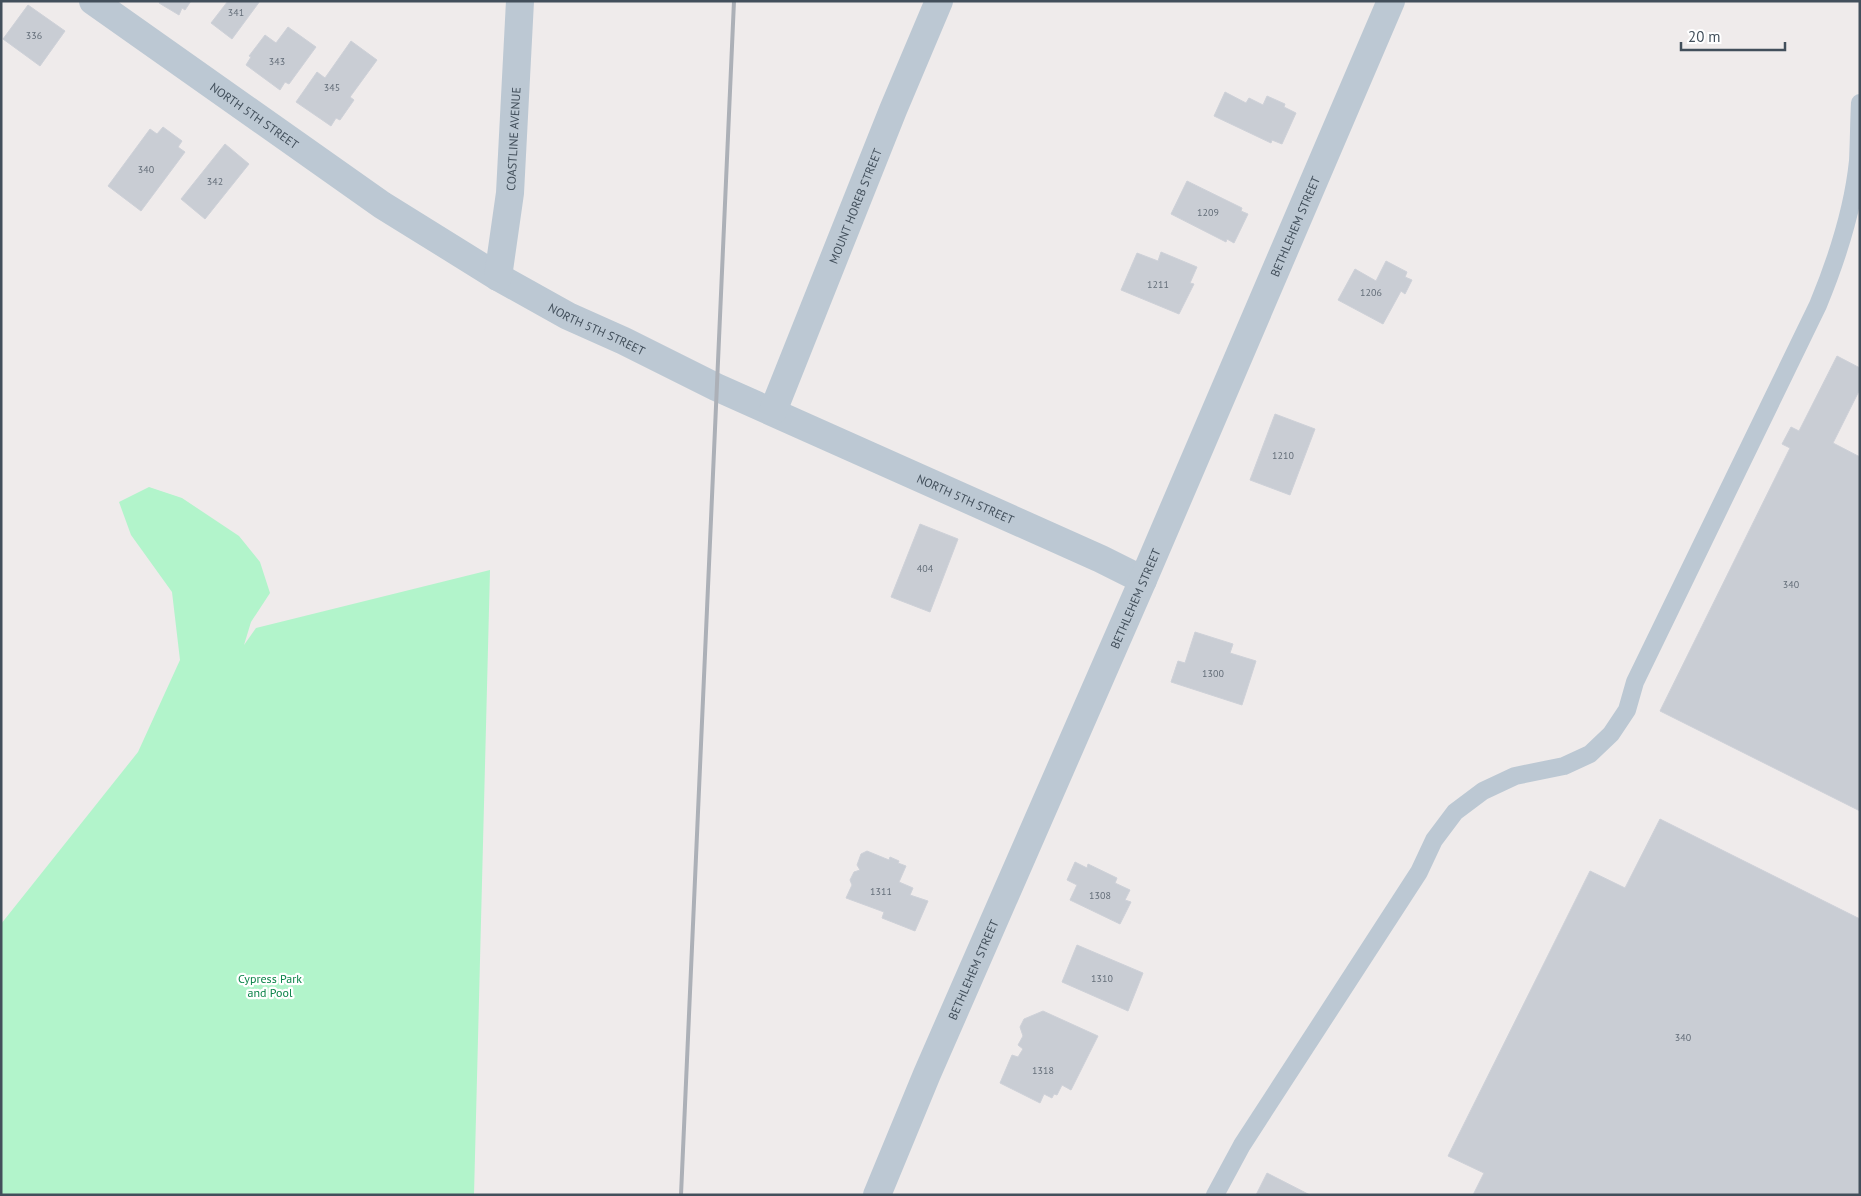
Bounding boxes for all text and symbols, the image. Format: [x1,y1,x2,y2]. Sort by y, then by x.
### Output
house number: 341 [228,6,244,19]
scale bar [1681,20,1785,52]
text: 20 m [1688,27,1721,46]
house number: 336 [26,29,42,42]
house number: 343 [269,55,285,68]
street label: NORTH 5TH STREET [208,79,302,152]
house number: 345 [324,81,340,94]
street label: COASTLINE AVENUE [503,87,523,191]
street label: MOUNT HOREB STREET [825,146,885,266]
house number: 340 [138,163,155,176]
street label: BETHLEHEM STREET [1266,173,1323,279]
house number: 342 [207,175,223,188]
house number: 1209 [1197,206,1219,219]
house number: 1211 [1147,278,1169,291]
house number: 1206 [1360,286,1382,299]
street label: NORTH 5TH STREET [546,299,648,358]
house number: 1210 [1272,449,1294,462]
street label: NORTH 5TH STREET [915,470,1017,527]
street label: BETHLEHEM STREET [1106,546,1163,651]
house number: 404 [917,562,934,575]
house number: 340 [1783,578,1800,591]
house number: 1300 [1202,667,1224,680]
house number: 1311 [870,885,892,898]
house number: 1308 [1089,889,1111,902]
street label: BETHLEHEM STREET [944,917,1001,1022]
park label: Cypress Park and Pool [238,971,302,1000]
house number: 1310 [1091,972,1113,985]
house number: 340 [1675,1031,1692,1044]
house number: 1318 [1032,1064,1054,1077]

